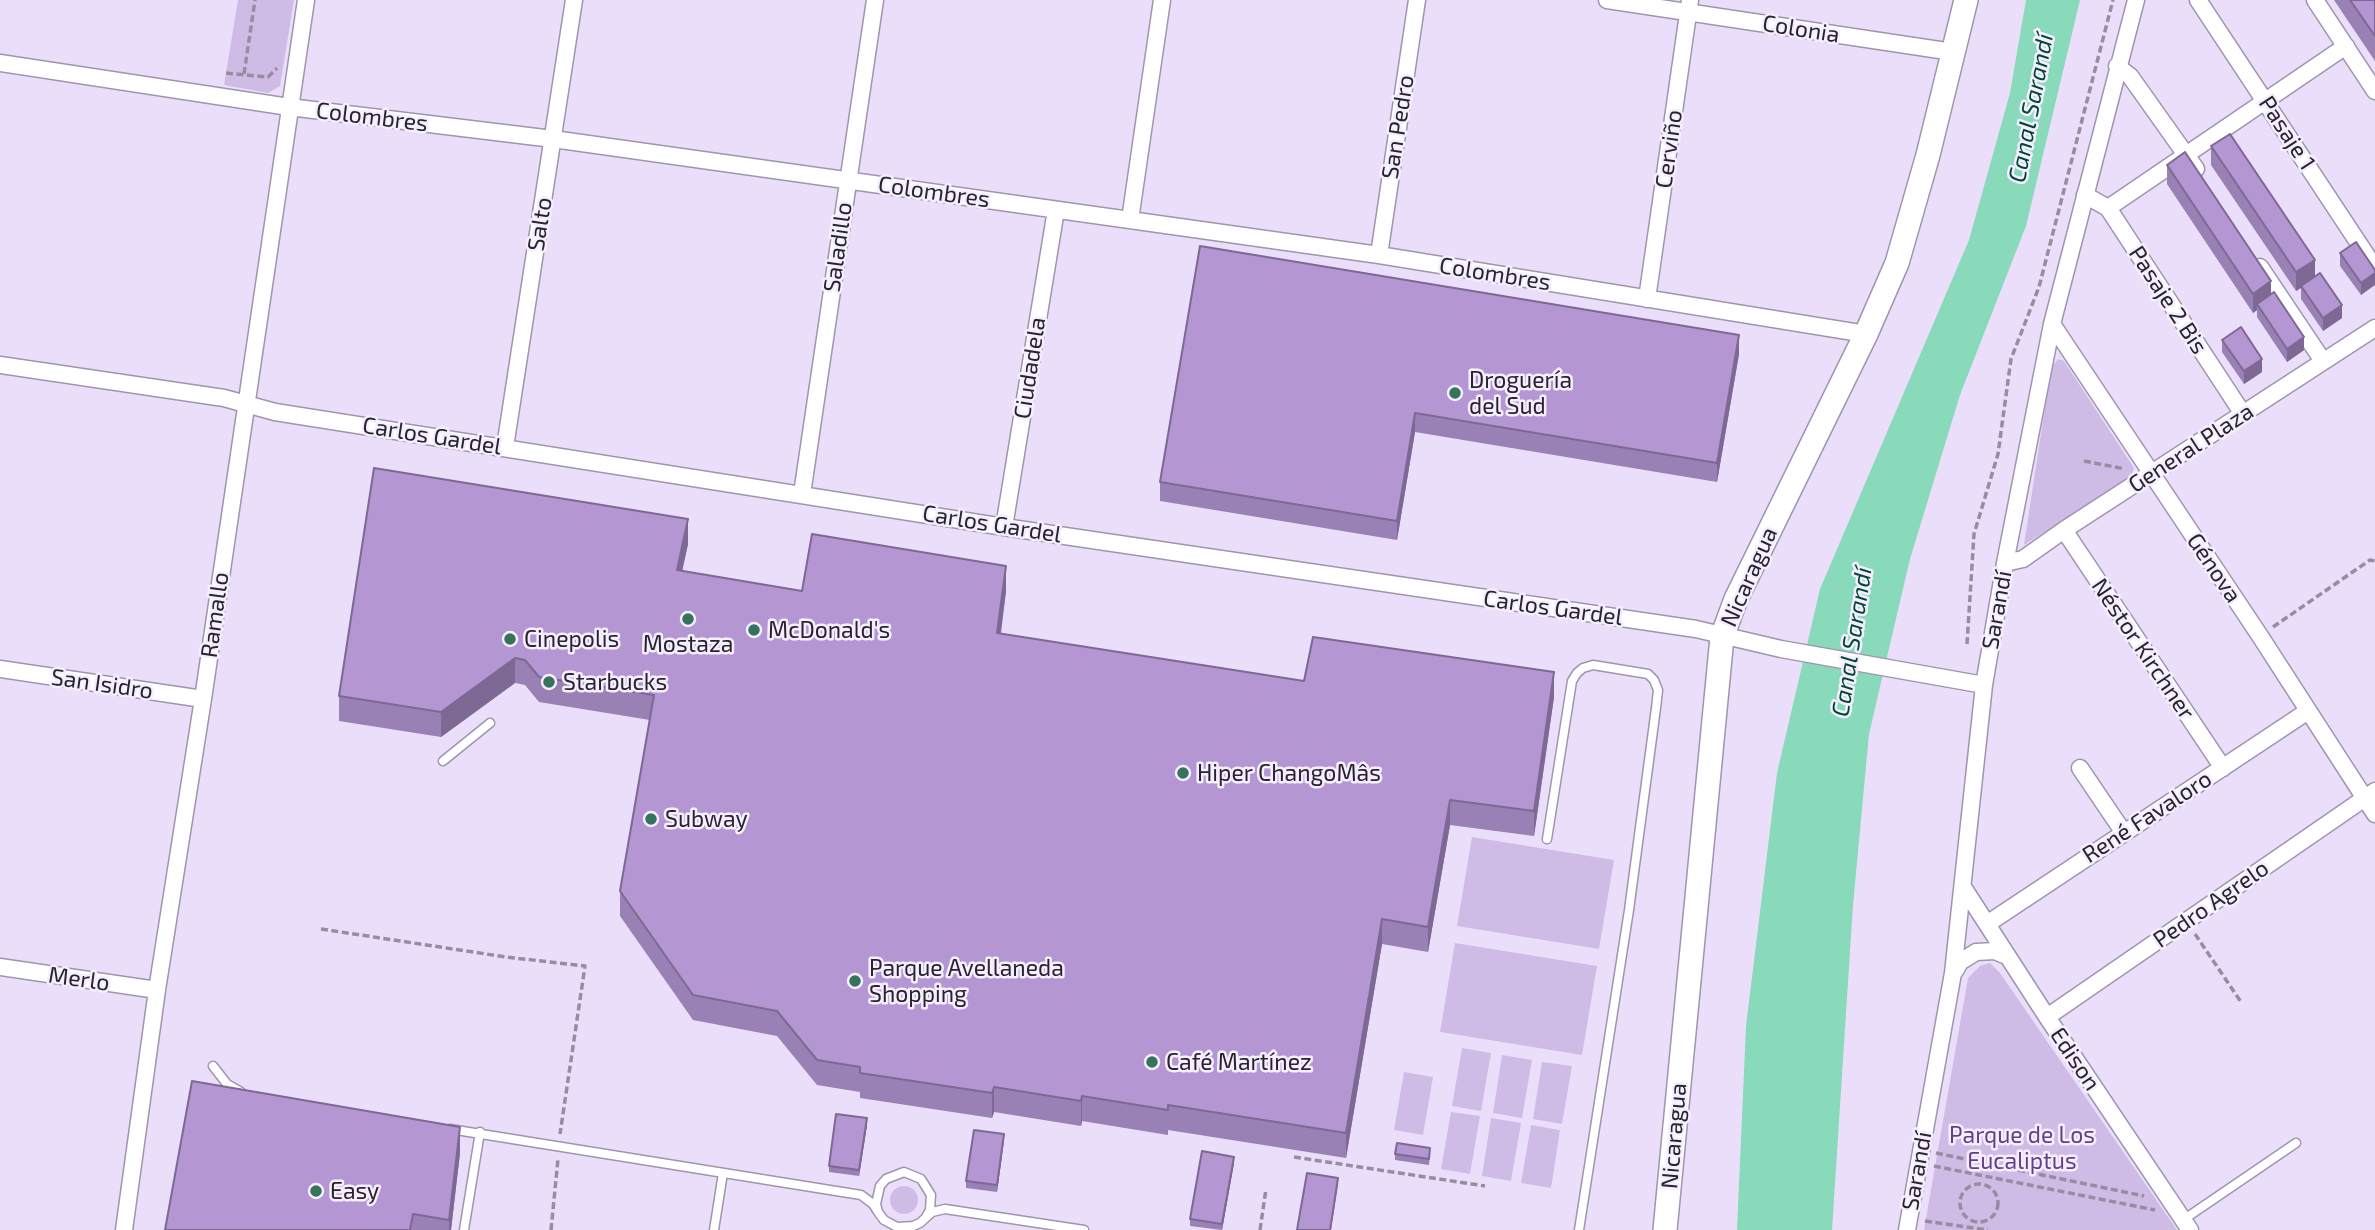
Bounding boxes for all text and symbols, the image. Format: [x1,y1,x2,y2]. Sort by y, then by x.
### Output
street label: Colonia [1760,9,1842,49]
water label: Canal Sarandí [2002,31,2060,185]
street label: San Pedro [1376,73,1420,181]
street label: Pasaje 1 [2253,91,2321,175]
street label: Colombres [315,96,429,138]
street label: Cerviño [1650,108,1688,190]
street label: Colombres [876,171,992,213]
street label: Salto [522,195,558,253]
street label: Saladillo [818,200,858,294]
street label: Pasaje 2 Bis [2123,241,2213,359]
street label: Colombres [1437,252,1553,296]
street label: Ciudadela [1008,315,1052,421]
place label: Droguería del Sud [1469,366,1572,420]
marker: Droguería del Sud [1447,385,1463,401]
street label: General Plaza [2123,397,2259,499]
street label: Carlos Gardel [361,411,503,461]
street label: Carlos Gardel [921,499,1063,549]
street label: Nicaragua [1715,523,1783,631]
street label: Génova [2181,528,2247,608]
water label: Canal Sarandí [1826,565,1878,719]
street label: Sarandí [1976,568,2018,652]
street label: Ramallo [195,570,235,660]
street label: Néstor Kirchner [2086,573,2200,725]
street label: Carlos Gardel [1482,585,1624,631]
marker: Mostaza [680,611,696,627]
place label: McDonald's [768,616,890,644]
marker: McDonald's [746,622,762,638]
place label: Cinepolis [524,625,619,653]
place label: Mostaza [643,630,733,658]
marker: Cinepolis [502,631,518,647]
street label: San Isidro [49,663,155,705]
place label: Starbucks [563,668,667,696]
marker: Starbucks [541,674,557,690]
place label: Hiper ChangoMâs [1197,759,1381,787]
marker: Hiper ChangoMâs [1175,765,1191,781]
street label: René Favaloro [2077,765,2217,869]
place label: Subway [665,805,748,833]
marker: Subway [643,811,659,827]
street label: Pedro Agrelo [2148,854,2274,954]
place label: Parque Avellaneda Shopping [869,954,1064,1008]
street label: Merlo [47,961,111,997]
marker: Parque Avellaneda Shopping [847,973,863,989]
street label: Edison [2044,1022,2106,1096]
place label: Café Martínez [1166,1048,1312,1076]
marker: Café Martínez [1144,1054,1160,1070]
street label: Nicaragua [1656,1082,1692,1190]
park label: Parque de Los Eucaliptus [1949,1121,2095,1175]
street label: Sarandí [1896,1129,1938,1213]
place label: Easy [330,1177,379,1205]
marker: Easy [308,1183,324,1199]

